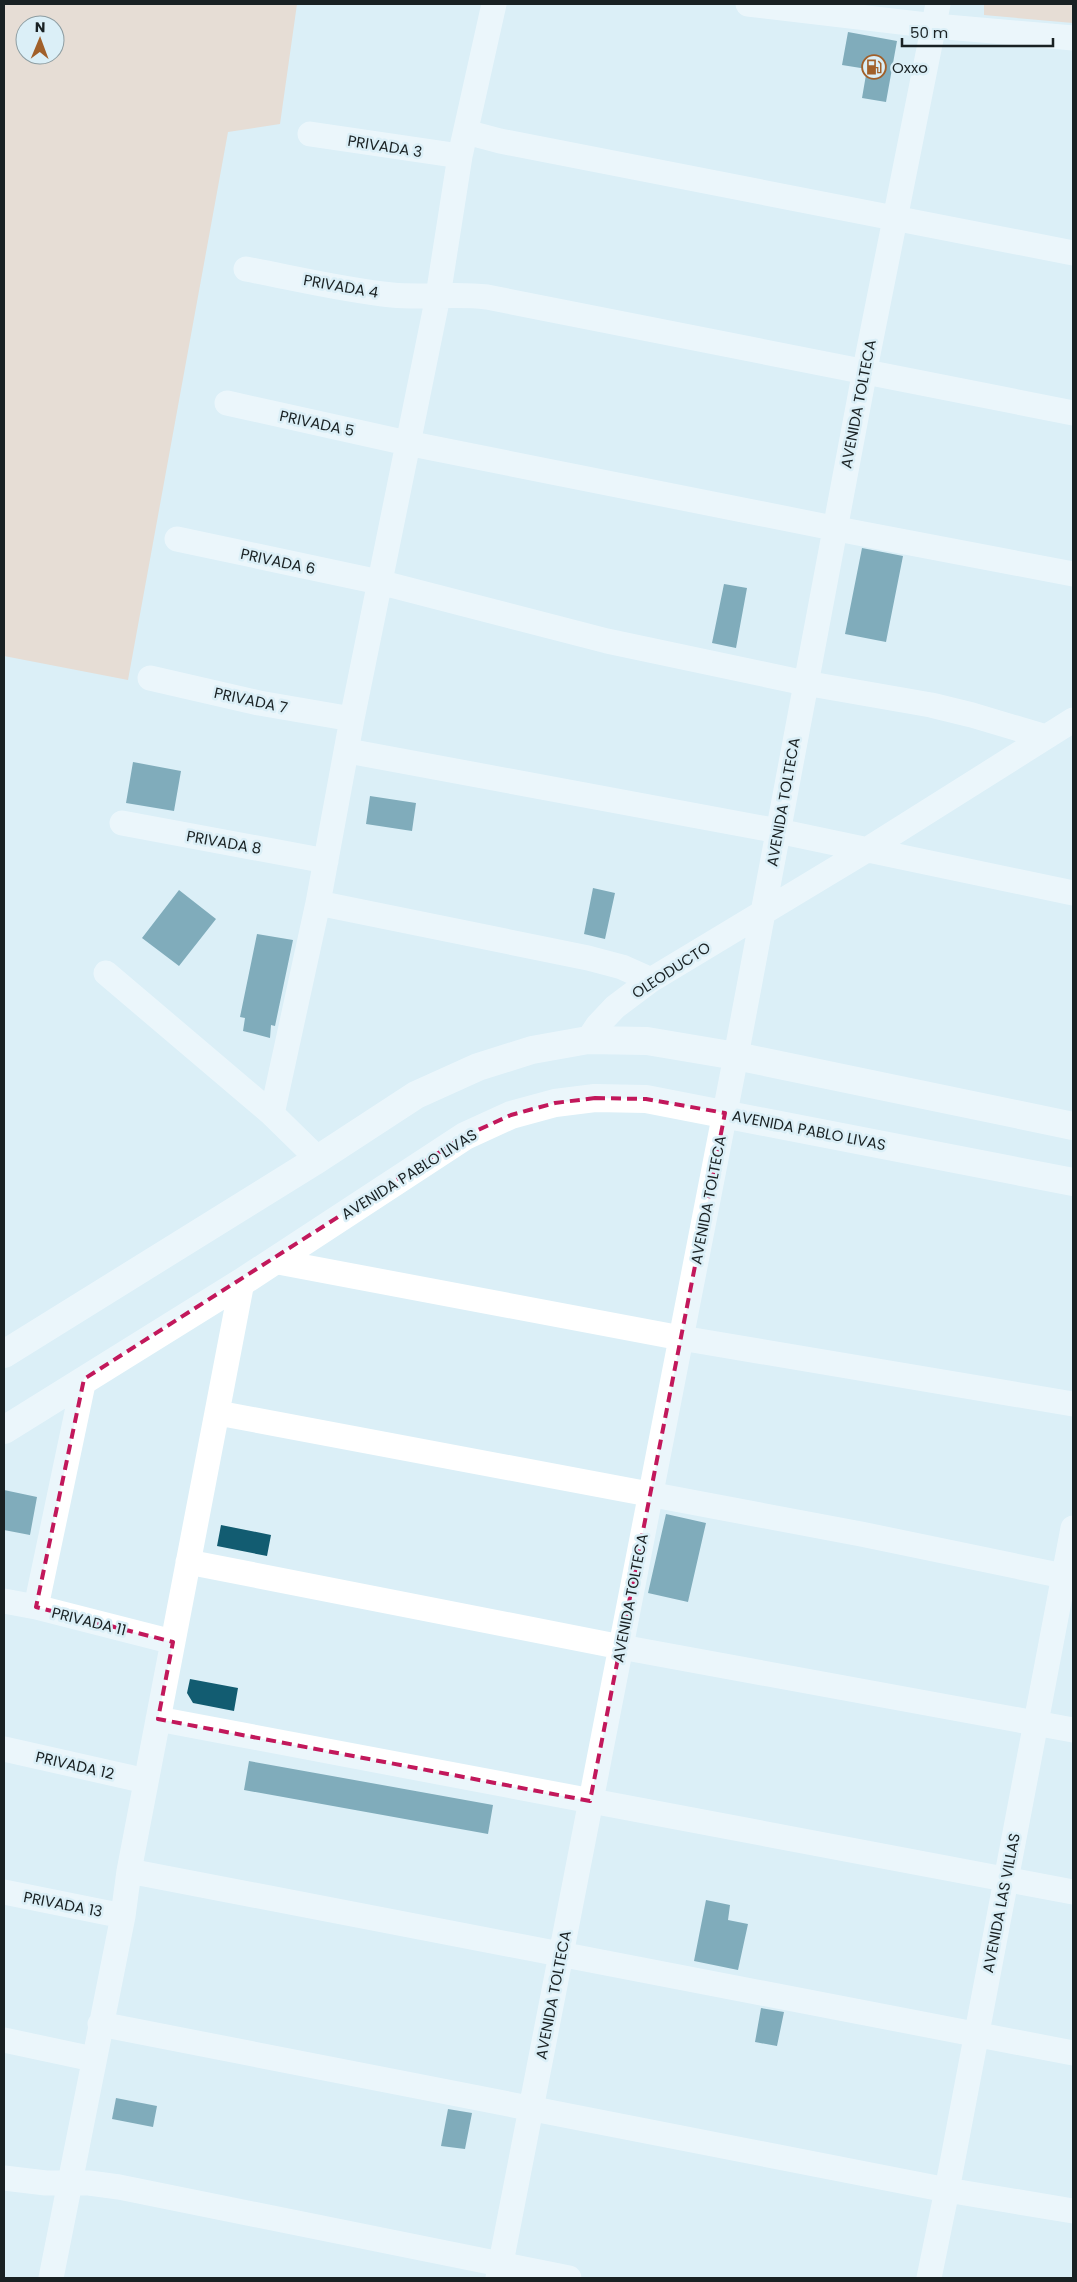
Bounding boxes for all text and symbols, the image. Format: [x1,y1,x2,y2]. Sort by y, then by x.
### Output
north arrow [15,15,65,65]
scale bar [902,15,1053,47]
text: N [35,17,46,37]
text: 50 m [910,22,948,43]
fuel station icon: Oxxo [861,54,887,80]
place label: Oxxo [892,57,928,78]
street label: PRIVADA 3 [346,130,424,162]
street label: PRIVADA 4 [302,269,380,303]
street label: AVENIDA TOLTECA [835,338,881,470]
street label: PRIVADA 5 [278,405,356,441]
street label: PRIVADA 6 [239,543,317,579]
street label: PRIVADA 7 [212,682,290,718]
street label: AVENIDA TOLTECA [761,736,805,868]
street label: PRIVADA 8 [185,825,263,859]
street label: OLEODUCTO [628,937,715,1003]
street label: AVENIDA PABLO LIVAS [730,1105,888,1155]
street label: AVENIDA PABLO LIVAS [337,1124,481,1224]
street label: AVENIDA TOLTECA [685,1134,731,1266]
street label: AVENIDA TOLTECA [607,1532,653,1664]
street label: PRIVADA 11 [50,1602,128,1640]
street label: PRIVADA 12 [34,1746,116,1784]
street label: AVENIDA LAS VILLAS [977,1831,1025,1975]
street label: PRIVADA 13 [22,1886,104,1922]
street label: AVENIDA TOLTECA [530,1929,576,2061]

